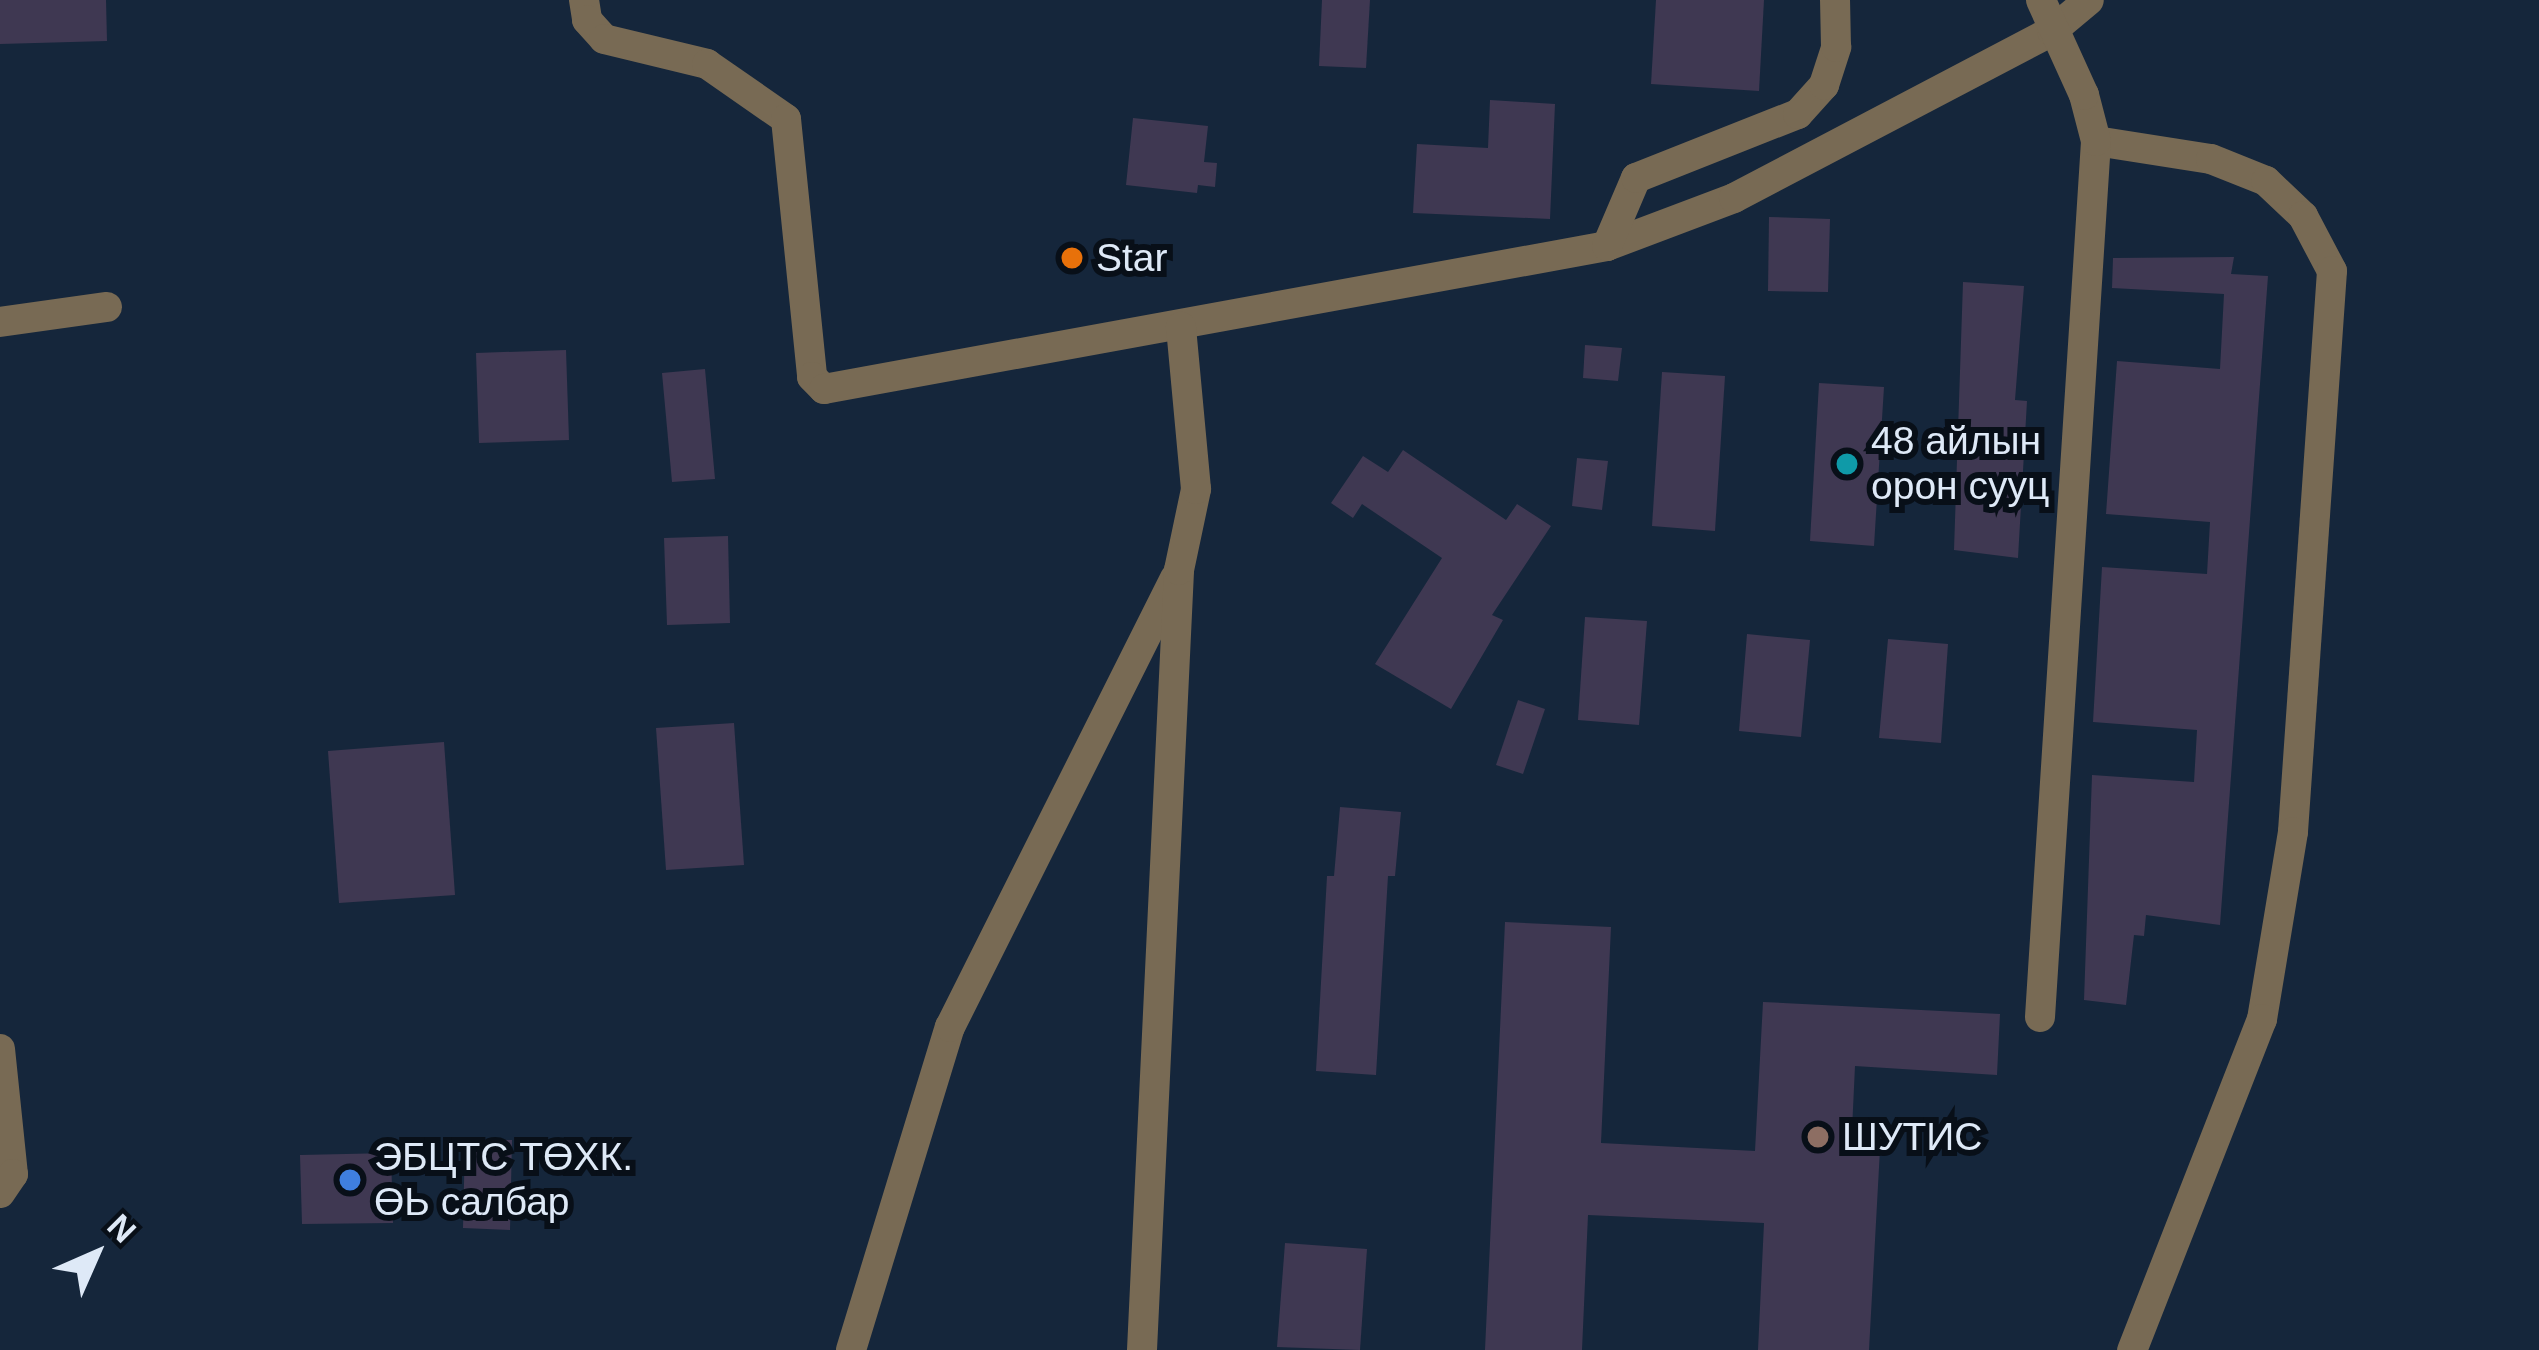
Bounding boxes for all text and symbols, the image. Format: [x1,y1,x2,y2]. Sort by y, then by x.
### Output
place label: Star [1096,235,1168,281]
marker: Star [1059,245,1085,271]
place label: 48 айлын орон сууц [1871,419,2049,510]
marker: 48 айлын орон сууц [1834,451,1860,477]
place label: ШУТИС [1842,1114,1983,1160]
marker: ШУТИС [1805,1124,1831,1150]
place label: ЭБЦТС ТӨХК. ӨЬ салбар [374,1135,633,1226]
marker: ЭБЦТС ТӨХК. ӨЬ салбар [337,1167,363,1193]
north arrow [36,1194,156,1314]
text: N [100,1207,143,1250]

